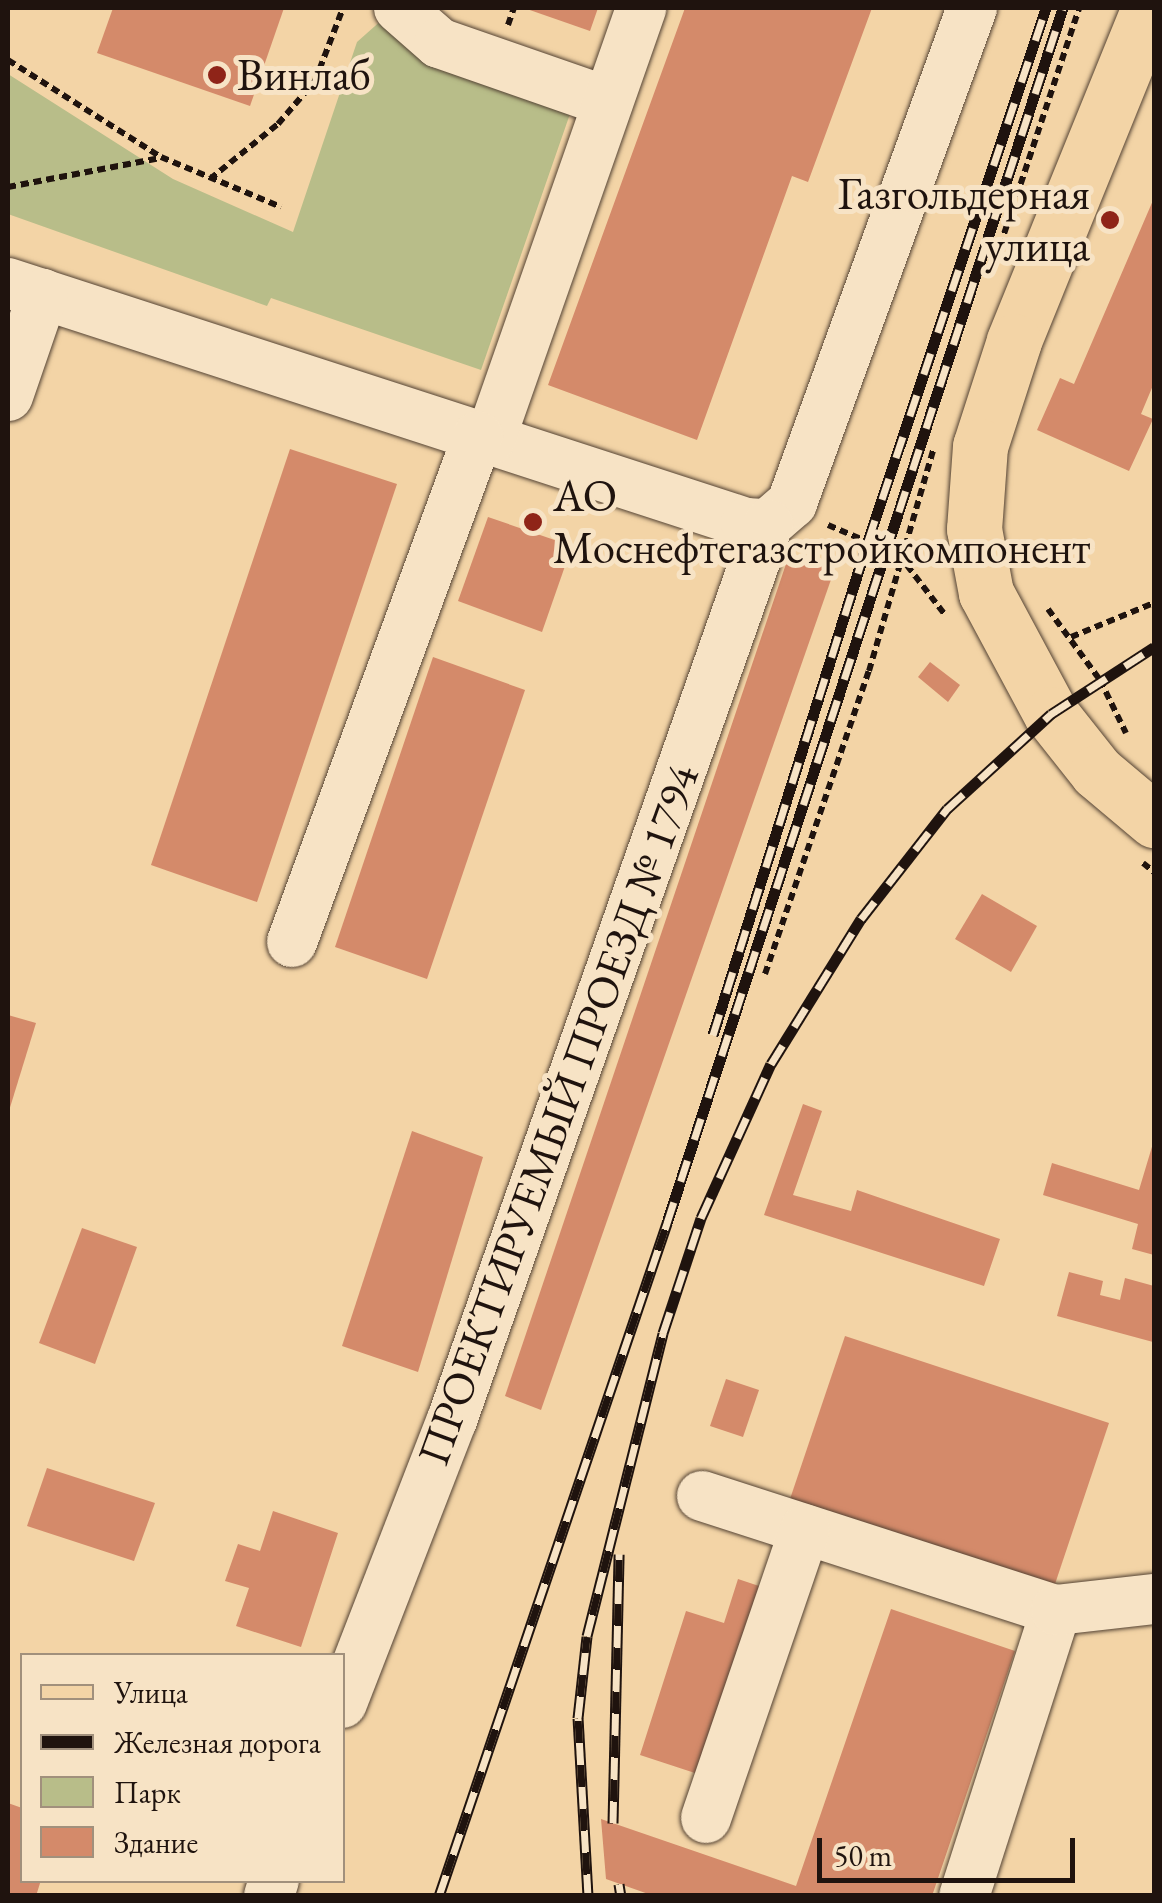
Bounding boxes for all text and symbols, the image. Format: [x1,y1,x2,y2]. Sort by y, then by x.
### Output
place label: Винлаб [237,48,371,102]
marker: Винлаб [206,64,228,86]
place label: Газгольдерная улица [838,167,1090,273]
marker: Газгольдерная улица [1099,209,1121,231]
place label: АО Моснефтегазстройкомпонент [553,469,1091,575]
marker: АО Моснефтегазстройкомпонент [522,511,544,533]
street label: ПРОЕКТИРУЕМЫЙ ПРОЕЗД № 1794 [406,758,710,1472]
legend [20,1653,345,1883]
text: Улица [114,1673,188,1712]
text: Железная дорога [114,1723,321,1762]
text: Парк [114,1773,181,1812]
scale bar [822,1818,1080,1880]
text: Здание [114,1823,198,1862]
text: 50 m [834,1836,892,1875]

